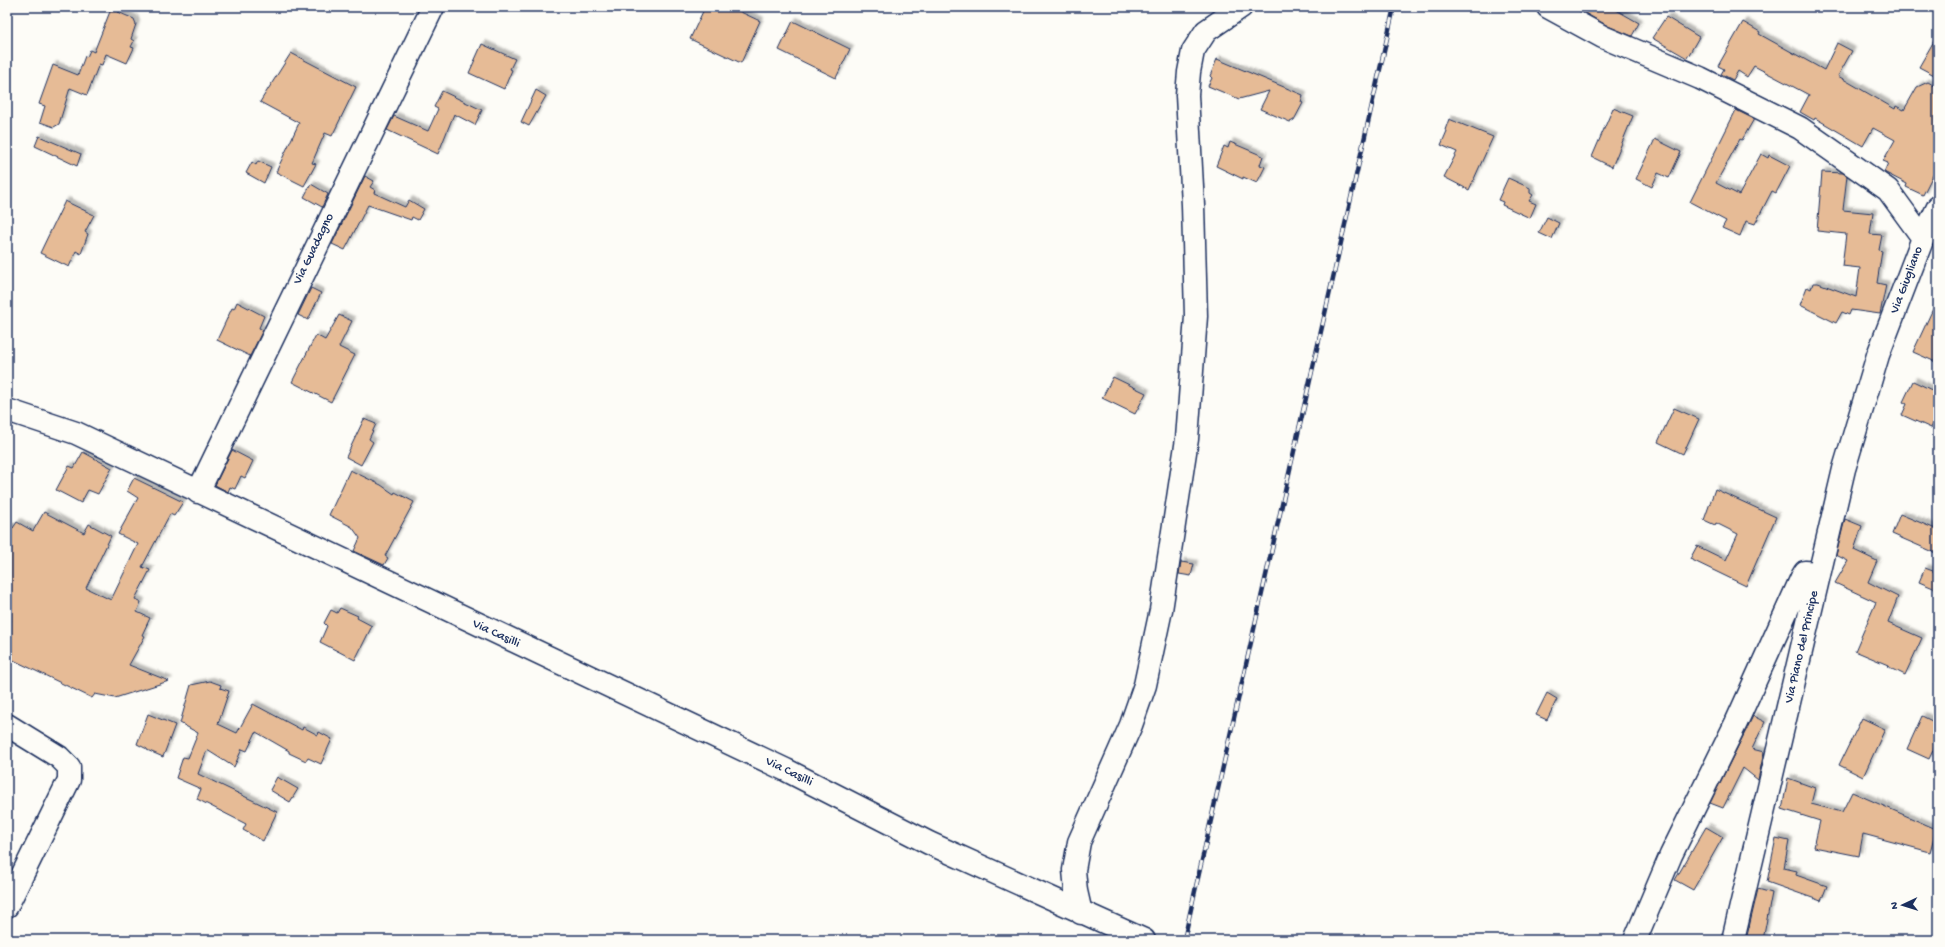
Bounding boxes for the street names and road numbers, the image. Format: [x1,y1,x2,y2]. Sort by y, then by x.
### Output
street label: Via Guadagno [290,211,338,288]
street label: Via Giugliano [1887,244,1927,317]
street label: Via Piano del Principe [1782,589,1822,706]
street label: Via Casilli [469,616,522,652]
street label: Via Casilli [762,754,815,790]

